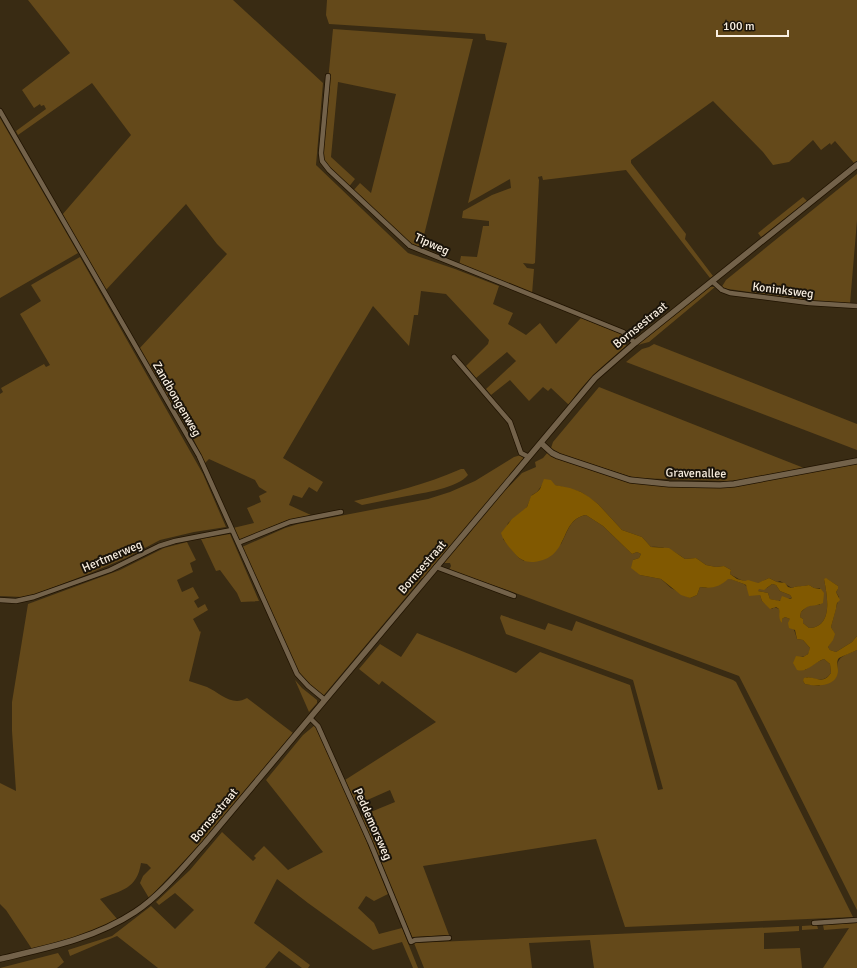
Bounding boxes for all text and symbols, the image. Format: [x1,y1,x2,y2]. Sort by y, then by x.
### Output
scale bar [717,12,788,38]
text: 100 m [723,19,755,34]
street label: Tipweg [412,230,451,259]
street label: Koninksweg [751,279,814,302]
street label: Bornsestraat [610,299,671,352]
street label: Zandbongenweg [149,359,204,439]
street label: Gravenallee [666,465,726,482]
street label: Hertmerweg [80,537,145,576]
street label: Bornsestraat [395,538,450,597]
street label: Bornsestraat [188,785,241,845]
street label: Peddemorsweg [350,786,395,863]

